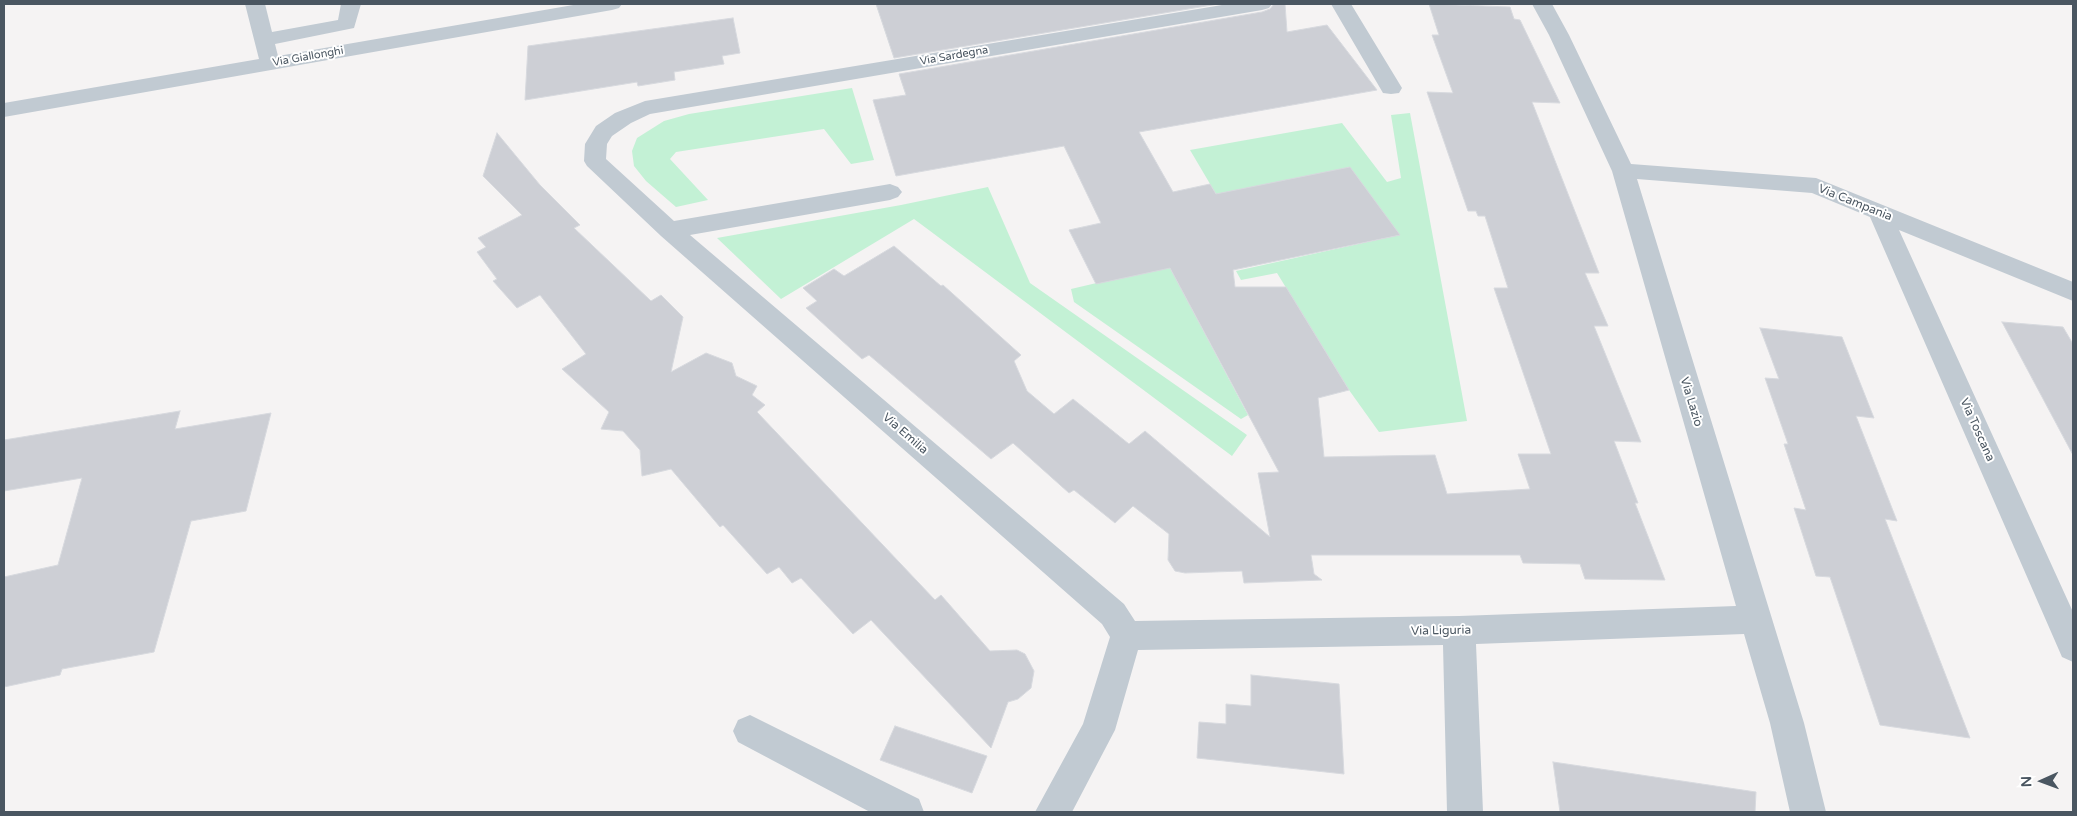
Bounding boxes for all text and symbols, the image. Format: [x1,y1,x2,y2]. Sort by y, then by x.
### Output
street label: Via Sardegna [919,43,989,69]
street label: Via Giallonghi [272,44,344,70]
street label: Via Campania [1816,182,1894,224]
street label: Via Lazio [1677,376,1705,428]
street label: Via Toscana [1957,396,1997,464]
street label: Via Emilia [879,410,931,458]
street label: Via Liguria [1411,623,1471,639]
north arrow [2017,756,2067,806]
text: N [2018,776,2035,787]

